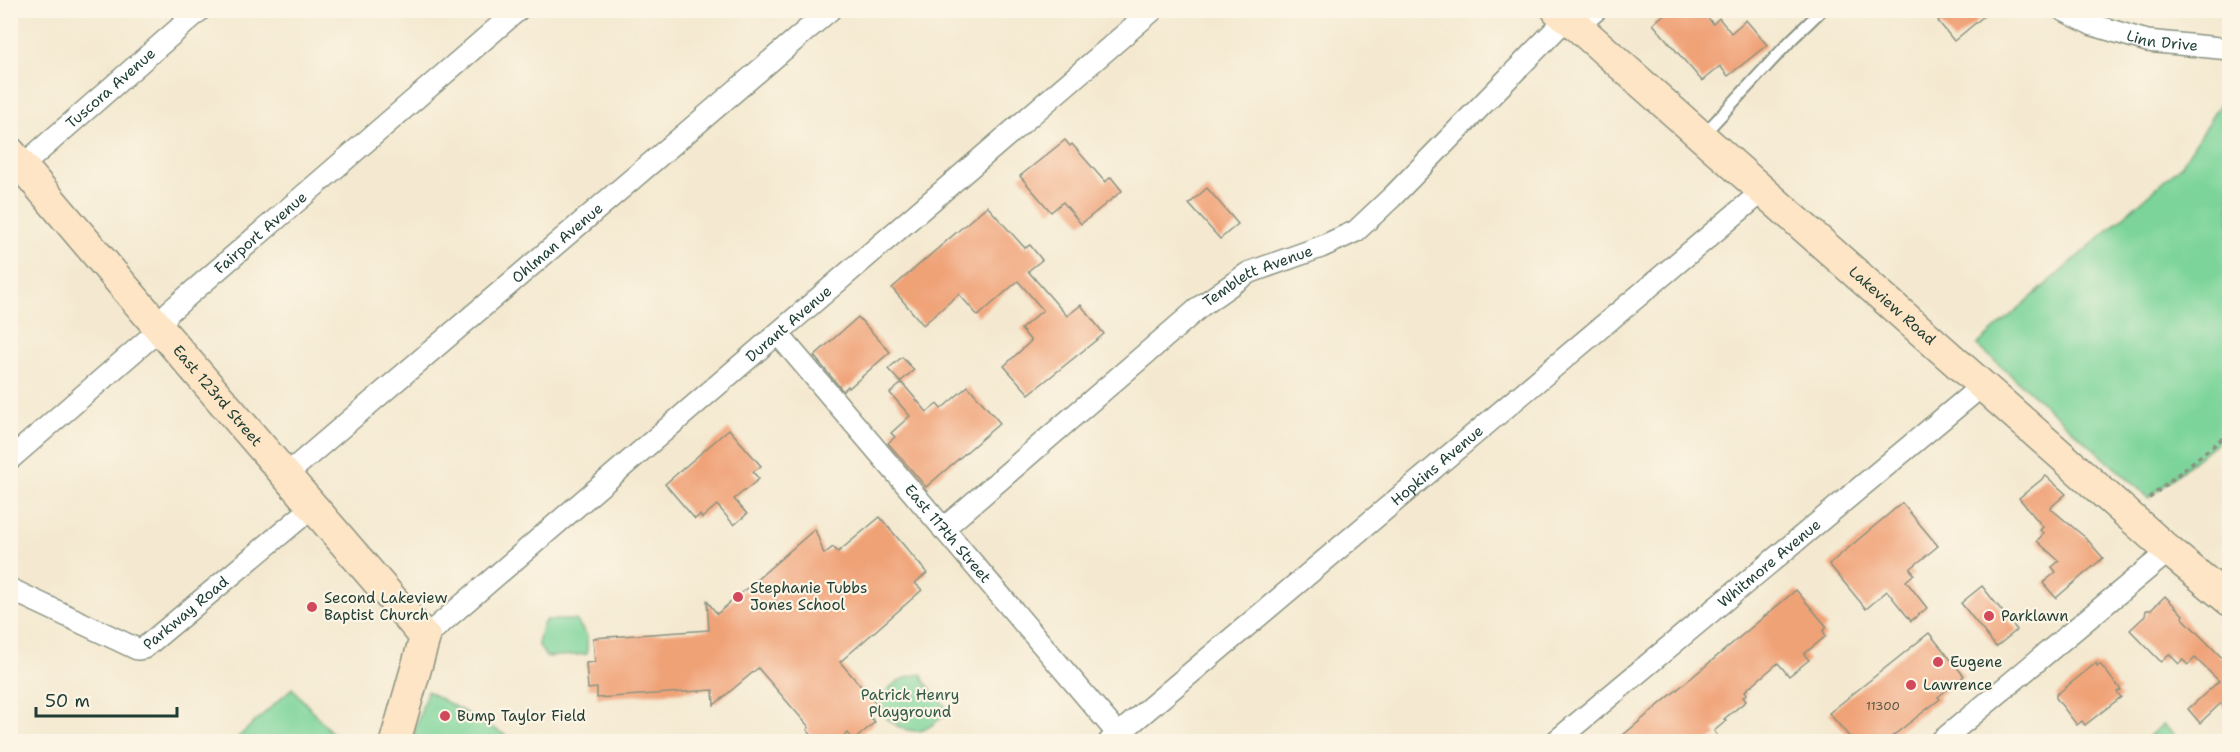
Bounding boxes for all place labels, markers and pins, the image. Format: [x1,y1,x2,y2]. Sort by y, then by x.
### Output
place label: Stephanie Tubbs Jones School [750,578,867,615]
place label: Second Lakeview Baptist Church [324,588,448,625]
marker: Stephanie Tubbs Jones School [731,590,745,604]
marker: Second Lakeview Baptist Church [305,600,319,614]
place label: Parklawn [2001,606,2069,626]
marker: Parklawn [1982,609,1996,623]
place label: Eugene [1950,652,2002,672]
marker: Eugene [1931,655,1945,669]
place label: Lawrence [1923,675,1992,695]
marker: Lawrence [1904,678,1918,692]
place label: Bump Taylor Field [457,706,586,726]
marker: Bump Taylor Field [438,709,452,723]

